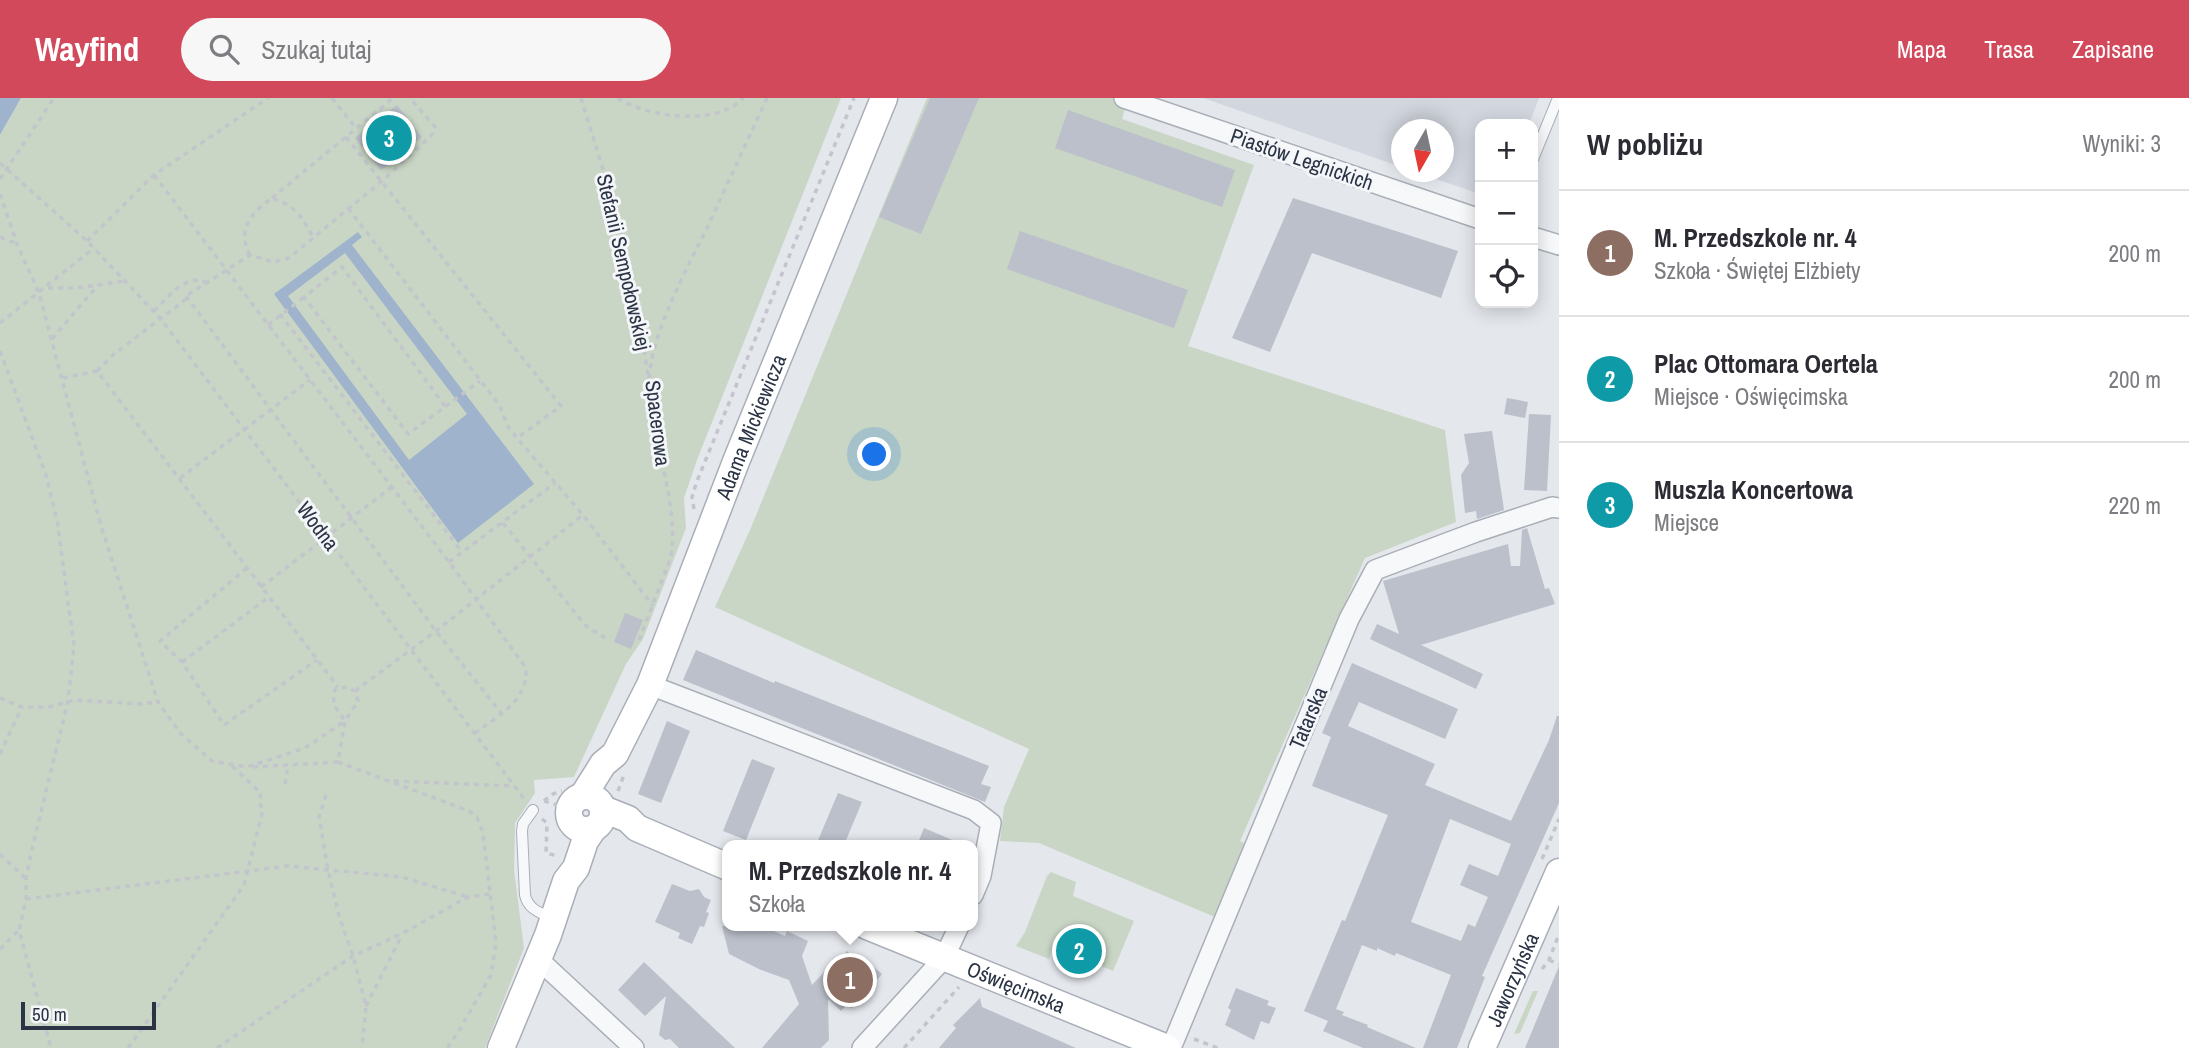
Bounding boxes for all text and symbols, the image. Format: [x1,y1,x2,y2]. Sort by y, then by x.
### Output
search box [181,18,671,81]
text: Wayfind [35,27,139,71]
icon: search [205,30,243,68]
text: Szukaj tutaj [261,32,371,67]
text: Mapa [1897,33,1946,65]
text: Trasa [1984,33,2034,65]
text: Zapisane [2072,33,2154,65]
pin: 3 [366,112,412,164]
north arrow [1391,119,1454,182]
map controls [1475,119,1538,308]
button: + [1475,119,1538,182]
street label: Piastów Legnickich [1227,121,1377,197]
text: W pobliżu [1587,124,1703,164]
text: Wyniki: 3 [2083,128,2161,159]
street label: Stefanii Sempołowskiej [590,171,658,353]
button: − [1475,182,1538,245]
text: M. Przedszkole nr. 4 [1654,220,1857,255]
text: 1 [1605,238,1615,269]
text: 200 m [2109,238,2161,269]
button: locate [1475,245,1538,308]
text: Szkoła · Świętej Elżbiety [1654,255,1861,286]
text: Plac Ottomara Oertela [1654,346,1878,381]
street label: Adama Mickiewicza [708,349,793,504]
text: 2 [1605,364,1615,395]
text: 200 m [2109,364,2161,395]
street label: Spacerowa [638,378,678,468]
text: Miejsce · Oświęcimska [1654,381,1848,412]
your location [857,437,891,471]
text: Muszla Koncertowa [1654,472,1853,507]
text: 3 [1605,490,1615,521]
text: 220 m [2109,490,2161,521]
street label: Wodna [290,496,346,557]
text: Miejsce [1654,507,1719,538]
street label: Tatarska [1282,682,1334,754]
popup [722,840,978,931]
text: M. Przedszkole nr. 4 [749,853,951,888]
text: Szkoła [749,888,805,919]
pin: 2 [1056,925,1102,977]
street label: Jaworzyńska [1479,927,1545,1031]
pin: 1 [827,954,873,1006]
street label: Oświęcimska [963,954,1070,1020]
scale bar [21,999,156,1031]
text: 50 m [32,1001,67,1027]

